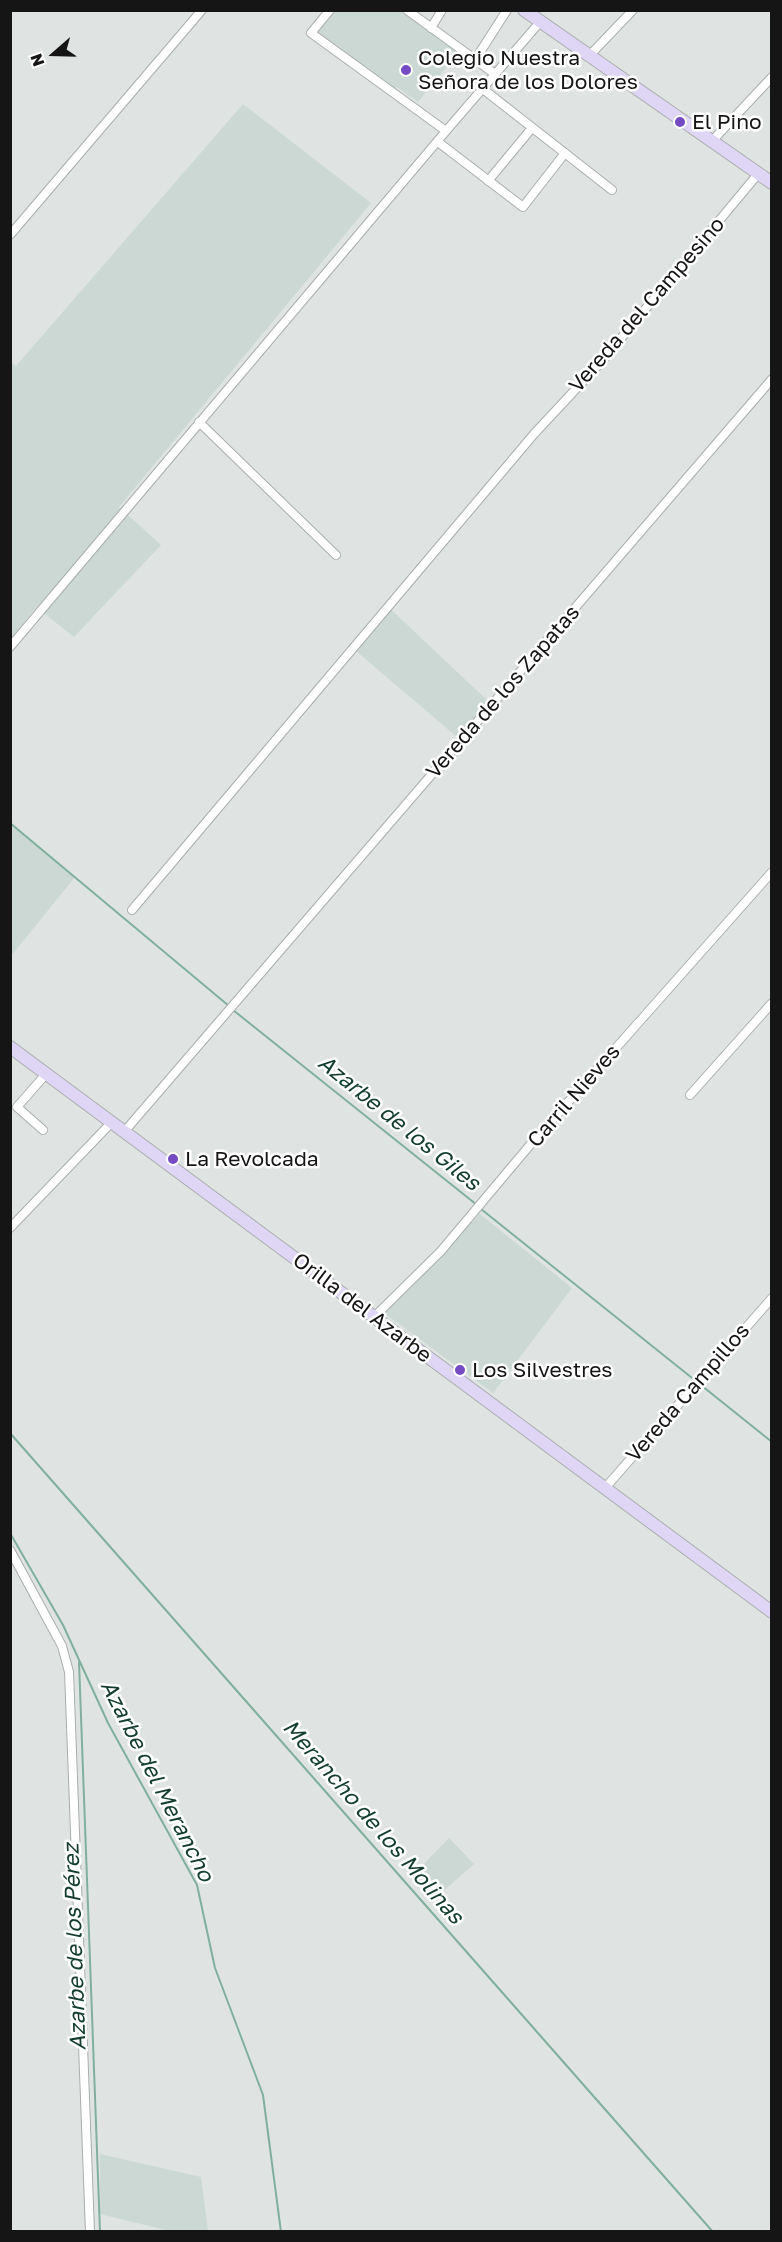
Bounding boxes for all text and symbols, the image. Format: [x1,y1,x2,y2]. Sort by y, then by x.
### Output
north arrow [24,24,84,84]
place label: Colegio Nuestra Señora de los Dolores [418,45,638,95]
text: N [26,51,49,69]
marker: Colegio Nuestra Señora de los Dolores [399,63,413,77]
place label: El Pino [692,109,762,135]
marker: El Pino [673,115,687,129]
street label: Vereda del Campesino [564,212,730,398]
street label: Vereda de los Zapatas [421,600,585,784]
street label: Carril Nieves [522,1039,626,1153]
water label: Azarbe de los Giles [313,1050,485,1196]
place label: La Revolcada [185,1146,319,1172]
marker: La Revolcada [166,1152,180,1166]
street label: Orilla del Azarbe [288,1248,436,1368]
street label: Vereda Campillos [621,1319,755,1467]
place label: Los Silvestres [472,1357,612,1383]
marker: Los Silvestres [453,1363,467,1377]
water label: Azarbe del Merancho [95,1676,219,1886]
water label: Merancho de los Molinas [277,1715,469,1929]
water label: Azarbe de los Pérez [58,1843,92,2051]

